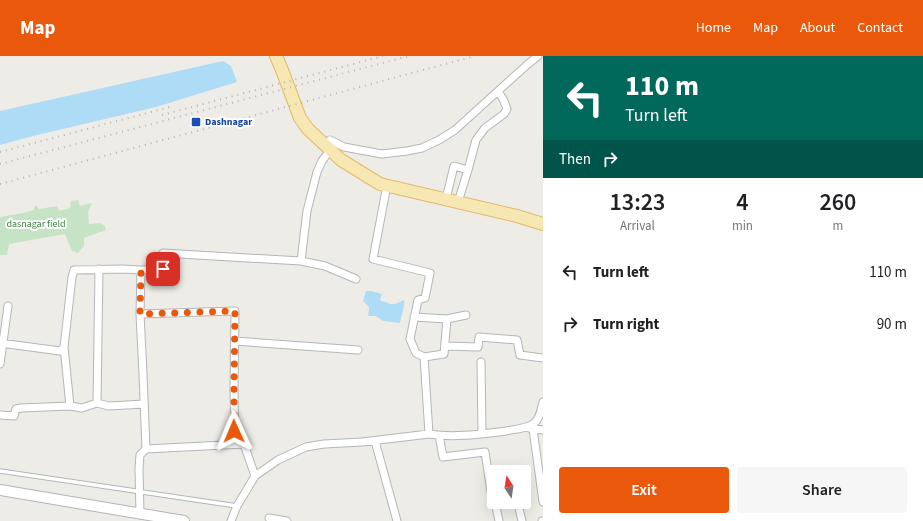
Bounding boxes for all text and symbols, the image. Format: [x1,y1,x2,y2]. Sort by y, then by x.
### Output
text: Map [20,15,55,42]
text: Home [696,18,731,38]
text: Map [753,18,778,38]
text: About [800,18,835,38]
text: Contact [857,18,903,38]
text: 110 m [625,66,699,106]
icon: left [559,72,611,124]
text: Turn left [625,103,687,128]
place label: Dashnagar [205,115,252,129]
marker: Dashnagar [190,116,202,128]
icon: right [599,148,621,170]
text: Then [559,149,591,170]
text: 13:23 [610,185,665,220]
text: 4 [736,185,749,220]
text: 260 [820,185,856,220]
park label: dasnagar field [6,217,66,231]
text: Arrival [620,217,655,235]
text: min [732,217,753,235]
text: m [833,217,843,235]
pin [146,252,180,286]
icon: arrive [152,258,174,280]
icon: left [559,261,581,283]
text: Turn left [593,262,649,283]
text: 110 m [869,262,907,283]
icon: right [559,313,581,335]
text: Turn right [593,314,659,335]
text: 90 m [877,314,907,335]
position arrow [213,410,255,452]
north arrow [487,465,531,509]
map controls [487,465,531,509]
button: Exit [559,467,729,513]
button: Share [737,467,907,513]

